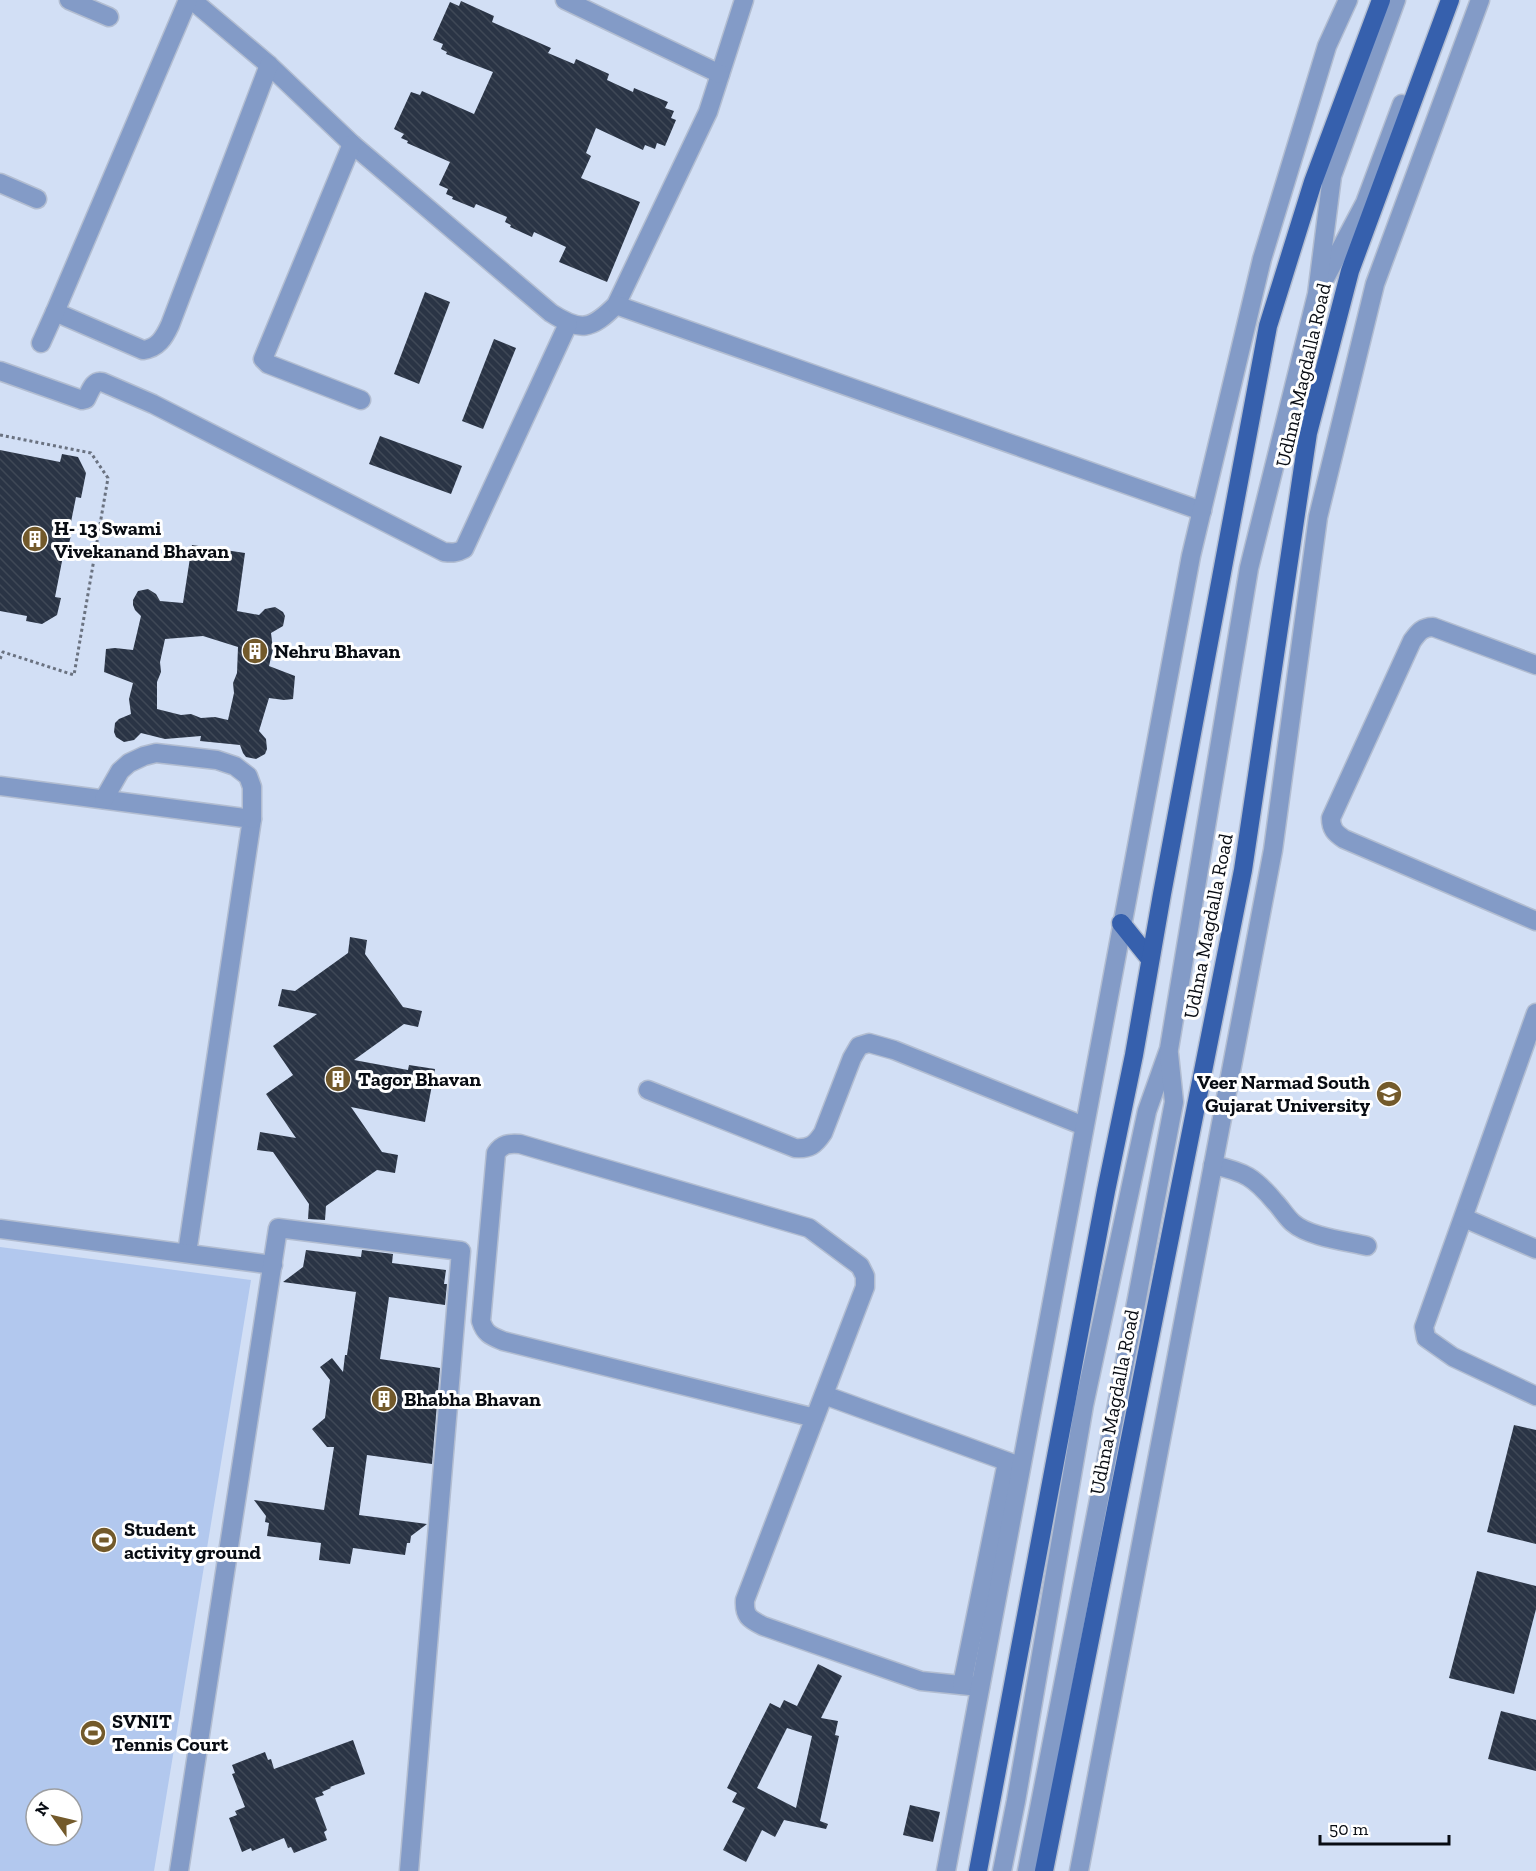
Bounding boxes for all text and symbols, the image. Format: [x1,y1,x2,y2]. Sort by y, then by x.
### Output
street label: Udhna Magdalla Road [1270,281,1336,469]
place label: H- 13 Swami Vivekanand Bhavan [54,516,229,563]
building icon: H- 13 Swami Vivekanand Bhavan [20,524,50,554]
building icon: Nehru Bhavan [240,636,270,666]
place label: Nehru Bhavan [274,639,401,663]
street label: Udhna Magdalla Road [1178,831,1238,1021]
building icon: Tagor Bhavan [323,1064,353,1094]
place label: Tagor Bhavan [358,1067,481,1091]
place label: Veer Narmad South Gujarat University [1197,1070,1370,1117]
school or university icon: Veer Narmad South Gujarat University [1374,1079,1404,1109]
street label: Udhna Magdalla Road [1084,1307,1144,1497]
building icon: Bhabha Bhavan [369,1384,399,1414]
place label: Bhabha Bhavan [404,1387,541,1411]
place label: Student activity ground [124,1517,262,1564]
sports icon: Student activity ground [89,1525,119,1555]
place label: SVNIT Tennis Court [112,1709,229,1756]
sports icon: SVNIT Tennis Court [78,1718,108,1748]
north arrow [24,1787,84,1847]
text: N [31,1799,53,1819]
scale bar [1320,1808,1449,1846]
text: 50 m [1329,1818,1369,1840]

